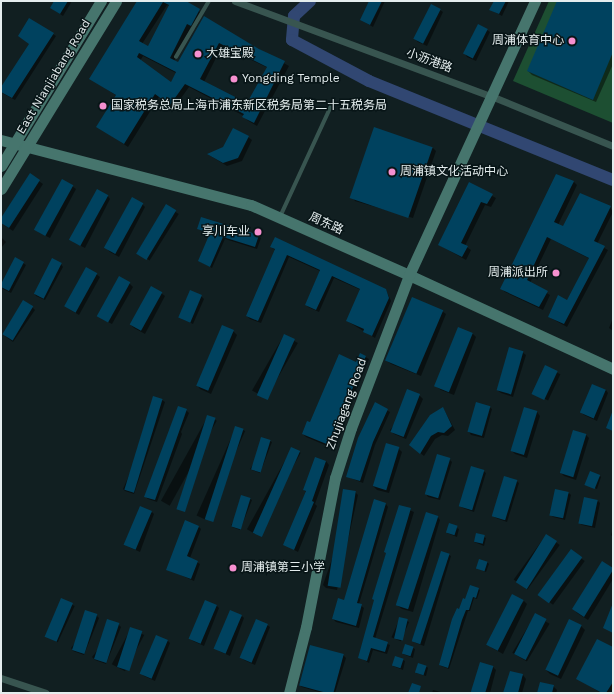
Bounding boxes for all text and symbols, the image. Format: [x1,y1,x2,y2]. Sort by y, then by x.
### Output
street label: East Nianjiabang Road [14,17,94,137]
place label: 周浦体育中心 [492,34,564,48]
marker: 周浦体育中心 [567,36,577,46]
street label: 小沥港路 [404,46,454,76]
place label: 大雄宝殿 [206,47,254,61]
marker: 大雄宝殿 [193,49,203,59]
place label: Yongding Temple [242,72,340,86]
marker: Yongding Temple [229,74,239,84]
place label: 国家税务总局上海市浦东新区税务局第二十五税务局 [111,99,387,113]
marker: 国家税务总局上海市浦东新区税务局第二十五税务局 [98,101,108,111]
place label: 周浦镇文化活动中心 [400,165,508,179]
marker: 周浦镇文化活动中心 [387,167,397,177]
street label: 周东路 [307,210,345,238]
place label: 享川车业 [202,225,250,239]
marker: 享川车业 [253,227,263,237]
place label: 周浦派出所 [488,266,548,280]
marker: 周浦派出所 [551,268,561,278]
street label: Zhujiagang Road [324,356,370,452]
place label: 周浦镇第三小学 [241,561,325,575]
marker: 周浦镇第三小学 [228,563,238,573]

